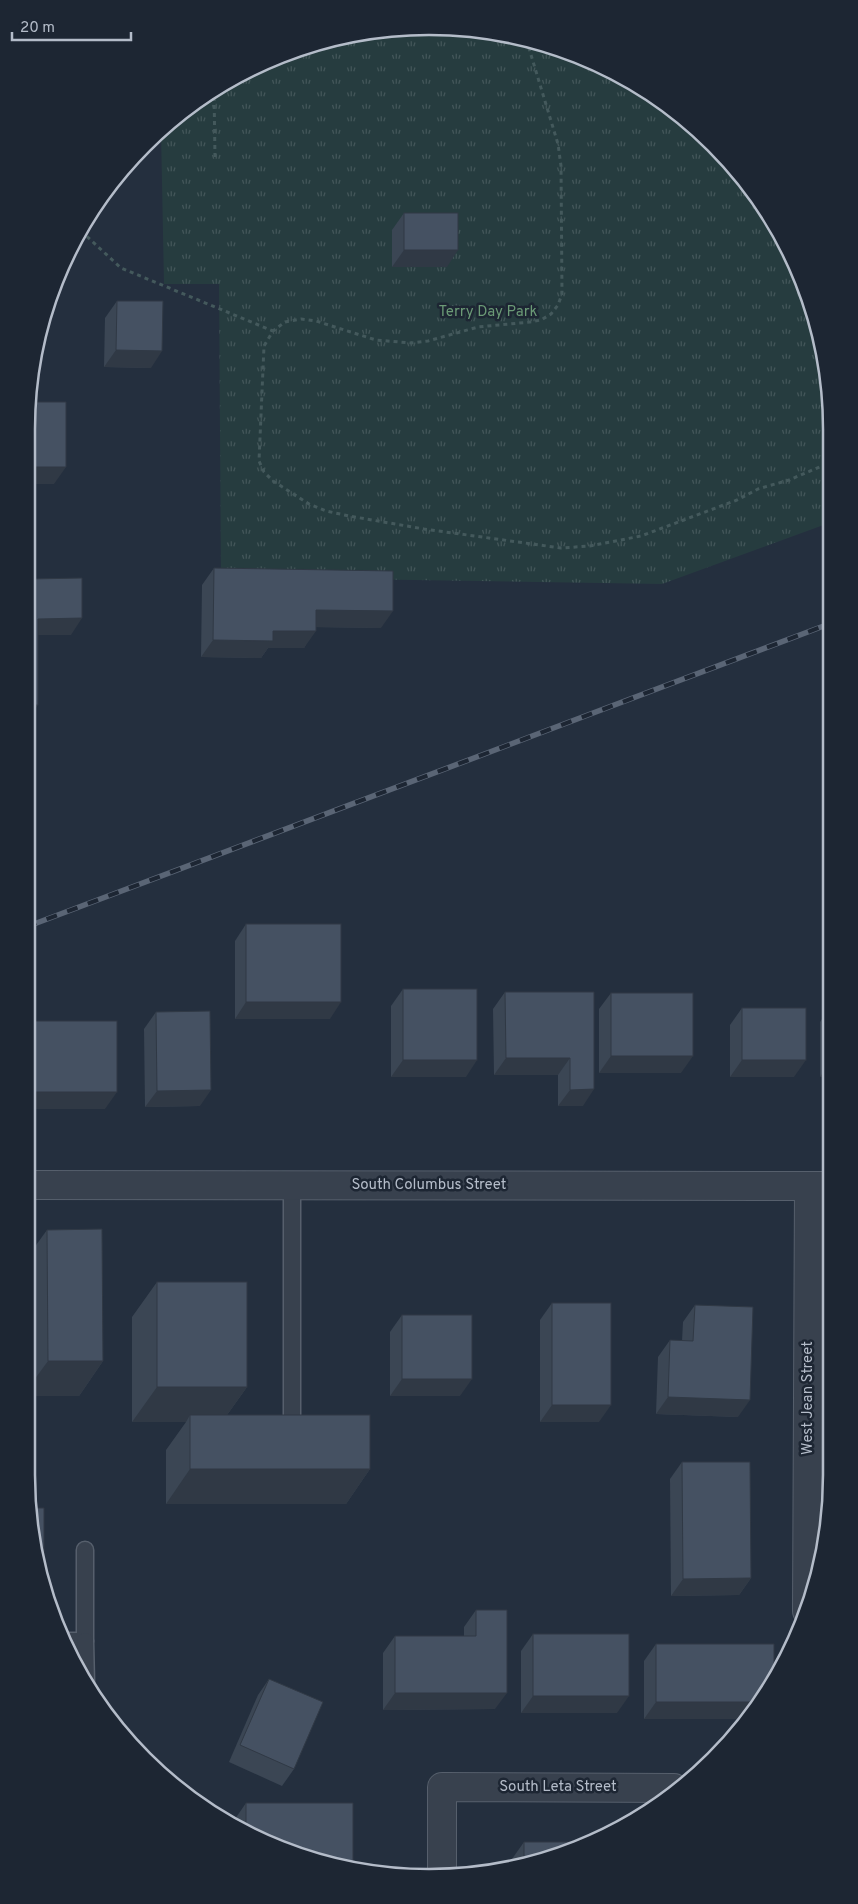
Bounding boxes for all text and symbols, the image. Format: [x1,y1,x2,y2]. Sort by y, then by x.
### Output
scale bar [12,10,131,42]
text: 20 m [20,19,55,38]
park label: Terry Day Park [438,303,538,322]
street label: South Columbus Street [352,1176,506,1195]
street label: West Jean Street [799,1341,818,1455]
street label: South Leta Street [499,1778,617,1797]

